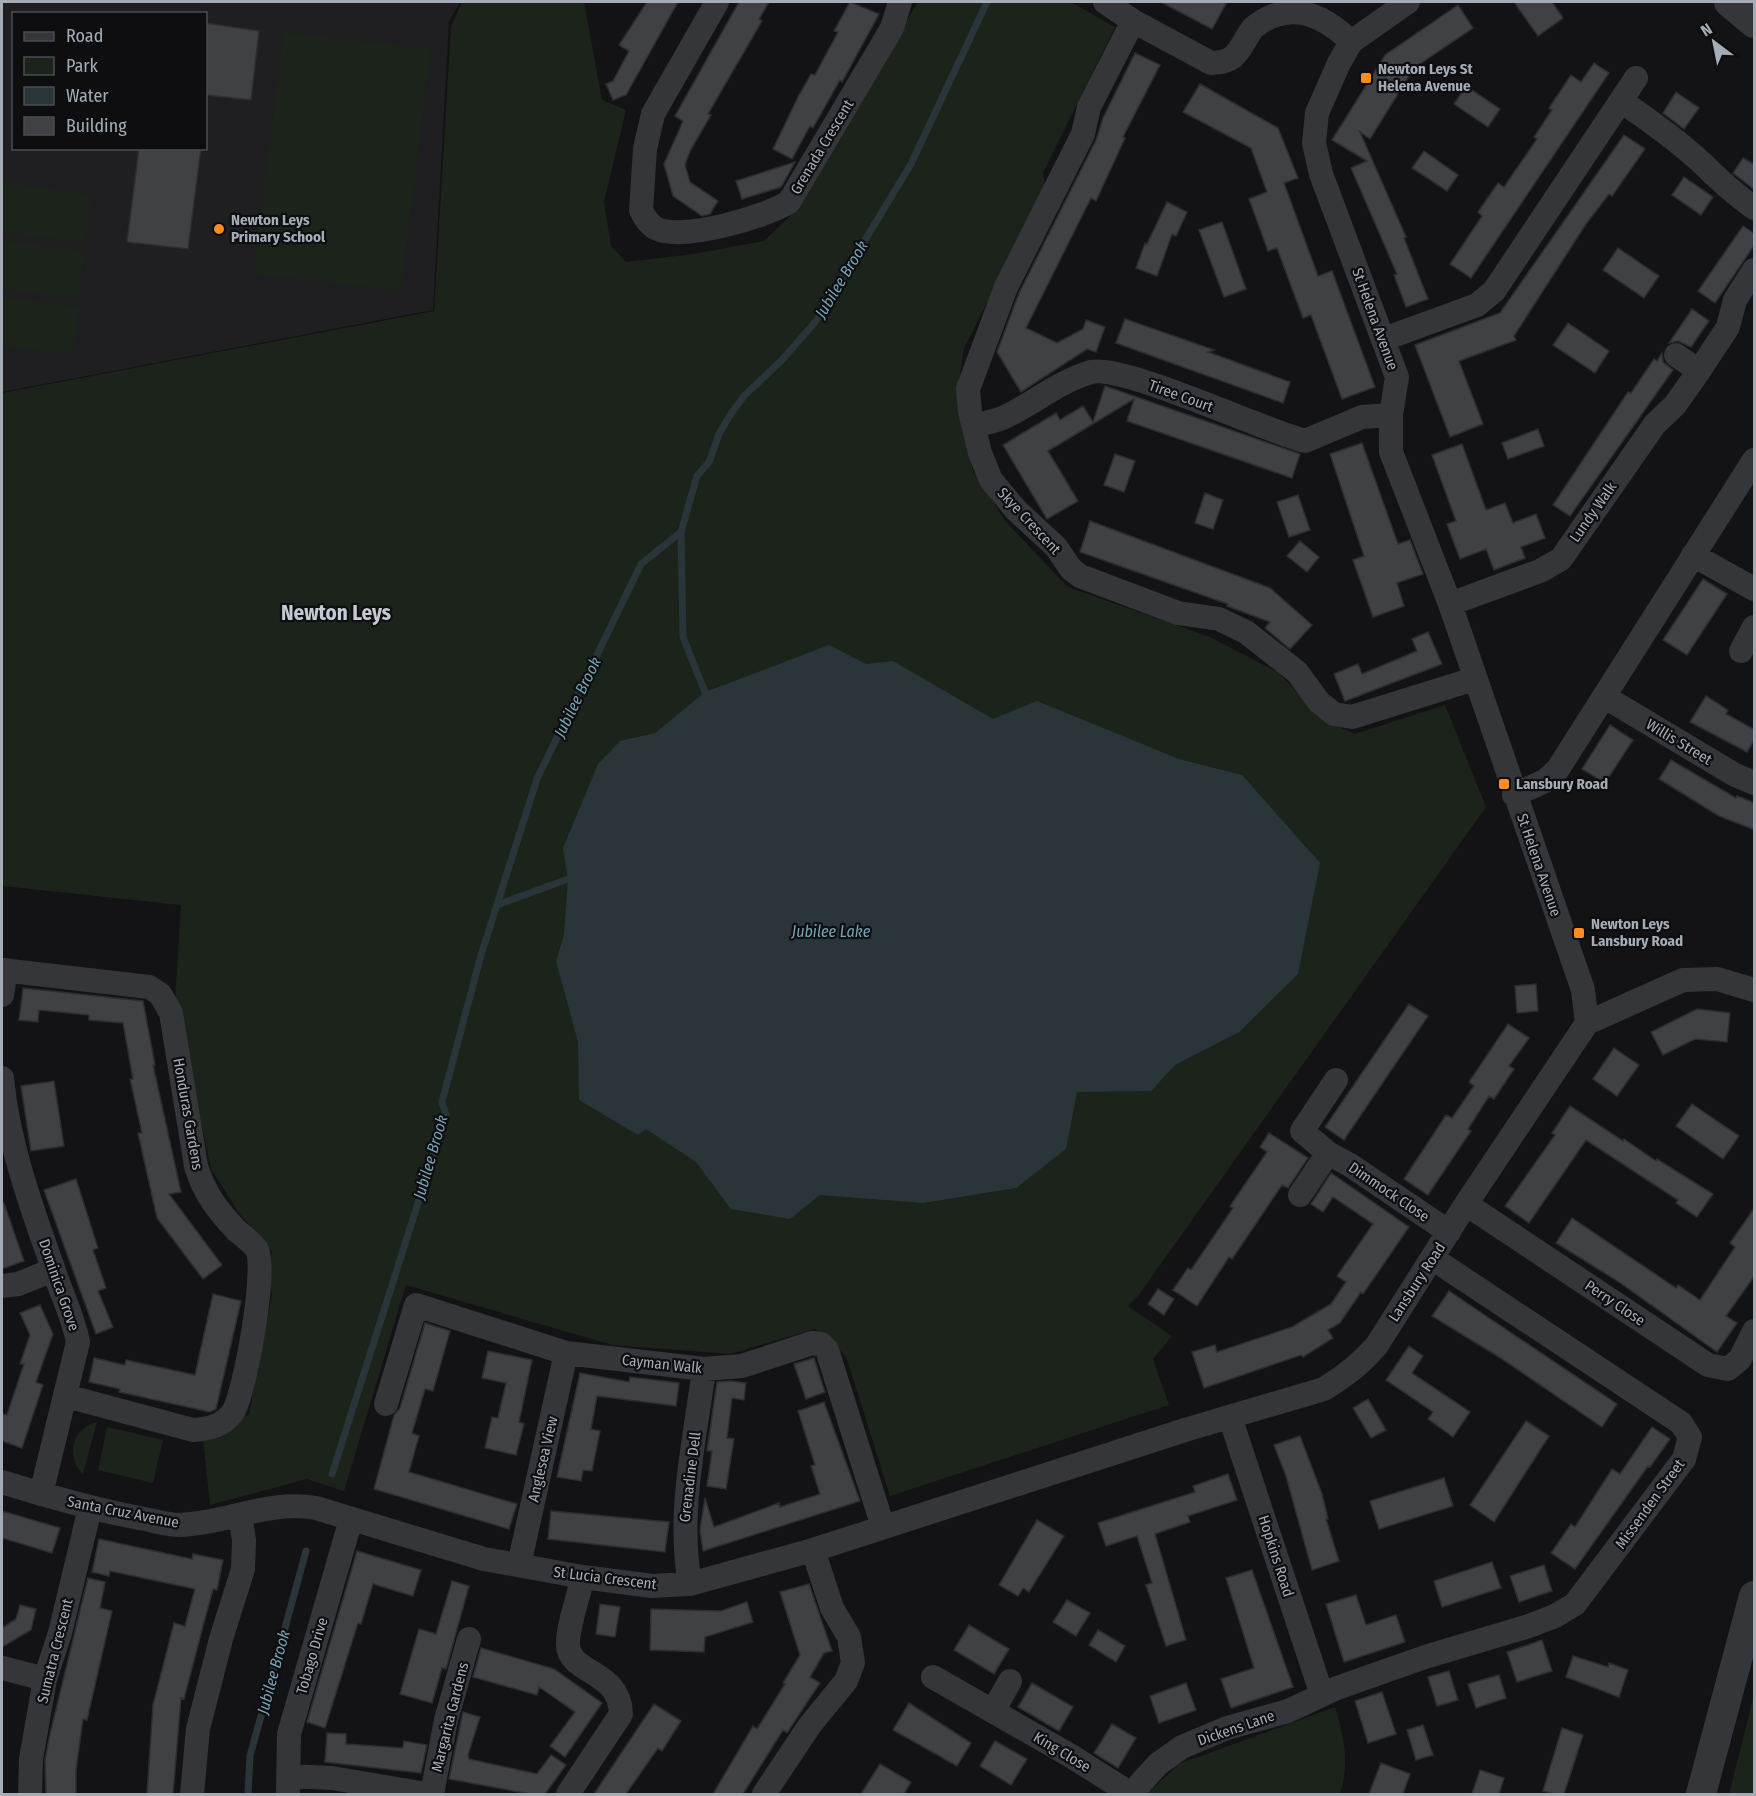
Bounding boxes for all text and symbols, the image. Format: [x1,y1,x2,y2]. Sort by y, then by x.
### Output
legend [12,12,207,150]
north arrow [1684,12,1744,72]
text: N [1697,19,1715,40]
text: Road [66,25,103,47]
text: Park [66,55,99,77]
place label: Newton Leys St Helena Avenue [1378,60,1474,95]
marker: Newton Leys St Helena Avenue [1359,71,1373,85]
text: Water [66,85,109,107]
street label: Grenada Crescent [787,96,857,198]
text: Building [66,115,127,137]
place label: Newton Leys Primary School [231,211,326,246]
marker: Newton Leys Primary School [212,222,226,236]
water label: Jubilee Brook [810,237,872,322]
street label: St Helena Avenue [1348,265,1402,373]
street label: Tiree Court [1146,376,1216,416]
street label: Lundy Walk [1566,478,1620,546]
street label: Skye Crescent [994,484,1064,558]
district label: Newton Leys [281,600,391,626]
water label: Jubilee Brook [549,654,605,741]
street label: Willis Street [1643,715,1715,769]
place label: Lansbury Road [1516,775,1608,793]
marker: Lansbury Road [1497,777,1511,791]
street label: St Helena Avenue [1513,811,1565,919]
place label: Newton Leys Lansbury Road [1591,915,1683,950]
water label: Jubilee Lake [791,922,871,941]
marker: Newton Leys Lansbury Road [1572,926,1586,940]
street label: Honduras Gardens [169,1057,207,1171]
water label: Jubilee Brook [409,1113,452,1202]
street label: Dimmock Close [1345,1158,1433,1226]
street label: Dominica Grove [35,1237,83,1333]
street label: Lansbury Road [1385,1239,1449,1325]
street label: Perry Close [1582,1276,1648,1330]
street label: Cayman Walk [621,1351,703,1377]
street label: Anglesea View [524,1414,562,1504]
street label: Grenadine Dell [676,1431,704,1523]
street label: Missenden Street [1612,1456,1689,1552]
street label: Santa Cruz Avenue [66,1492,180,1532]
street label: Hopkins Road [1254,1513,1298,1599]
street label: St Lucia Crescent [552,1563,658,1593]
street label: Sumatra Crescent [33,1597,77,1705]
street label: Tobago Drive [292,1616,332,1696]
water label: Jubilee Brook [253,1628,294,1717]
street label: Margarita Gardens [428,1660,472,1774]
street label: Dickens Lane [1195,1706,1277,1750]
street label: King Close [1030,1728,1094,1776]

